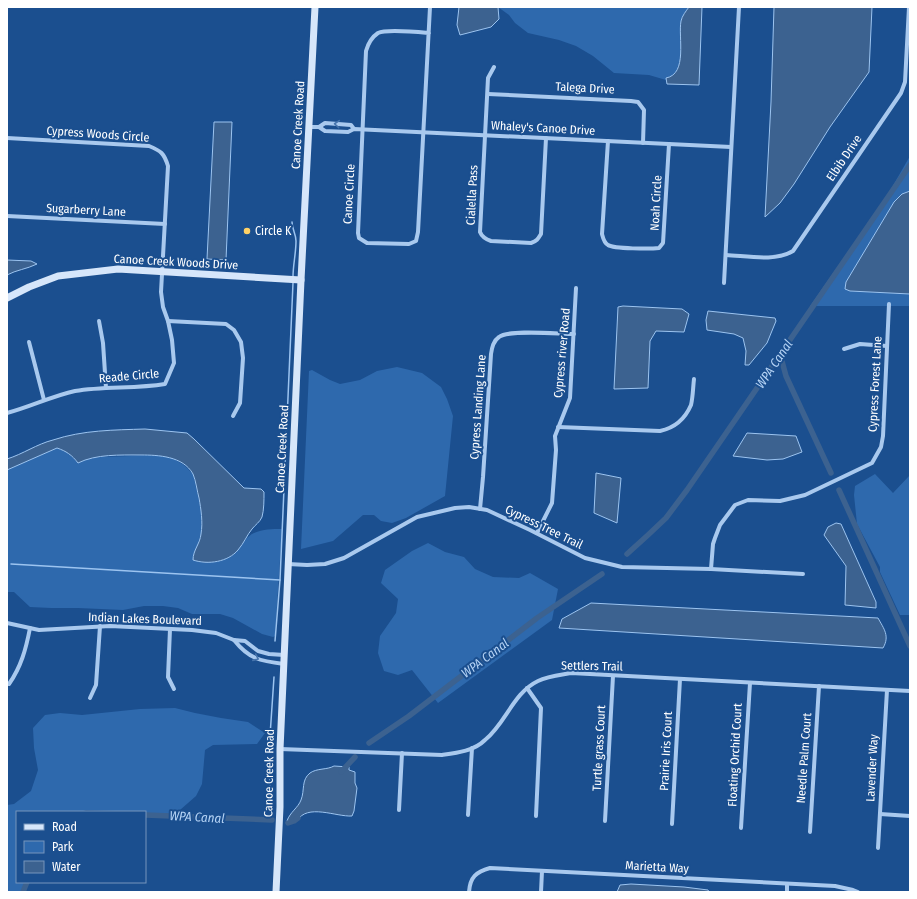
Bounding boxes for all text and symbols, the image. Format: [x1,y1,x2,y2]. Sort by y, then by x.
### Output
street label: Talega Drive [555,79,615,97]
street label: Canoe Creek Road [289,81,307,169]
street label: Whaley's Canoe Drive [491,118,596,138]
one-way arrow [334,119,340,128]
street label: Cypress Woods Circle [46,123,150,145]
street label: Elbib Drive [823,132,865,184]
street label: Canoe Circle [340,163,358,225]
street label: Cialella Pass [463,164,481,226]
street label: Noah Circle [648,175,664,231]
street label: Sugarberry Lane [46,201,126,219]
place label: Circle K [255,224,292,238]
marker: Circle K [242,226,252,236]
street label: Canoe Creek Woods Drive [113,252,239,272]
street label: Cypress river Road [551,307,573,399]
water label: WPA Canal [752,336,796,391]
street label: Cypress Forest Lane [865,336,885,432]
street label: Cypress Landing Lane [467,354,489,460]
street label: Reade Circle [98,366,160,386]
street label: Canoe Creek Road [273,405,291,493]
street label: Cypress Tree Trail [503,502,585,552]
street label: Indian Lakes Boulevard [88,610,202,628]
water label: WPA Canal [458,635,512,681]
one-way arrow [251,653,259,661]
street label: Settlers Trail [561,658,623,674]
street label: Floating Orchid Court [725,703,745,807]
street label: Turtle grass Court [590,705,608,791]
street label: Prairie Iris Court [657,711,675,791]
street label: Needle Palm Court [794,712,814,804]
street label: Canoe Creek Road [261,729,277,817]
street label: Lavender Way [863,733,881,802]
water label: WPA Canal [169,808,226,826]
legend [16,811,146,883]
text: Road [52,820,77,834]
text: Park [52,840,74,854]
street label: Marietta Way [625,858,690,876]
text: Water [52,860,81,874]

